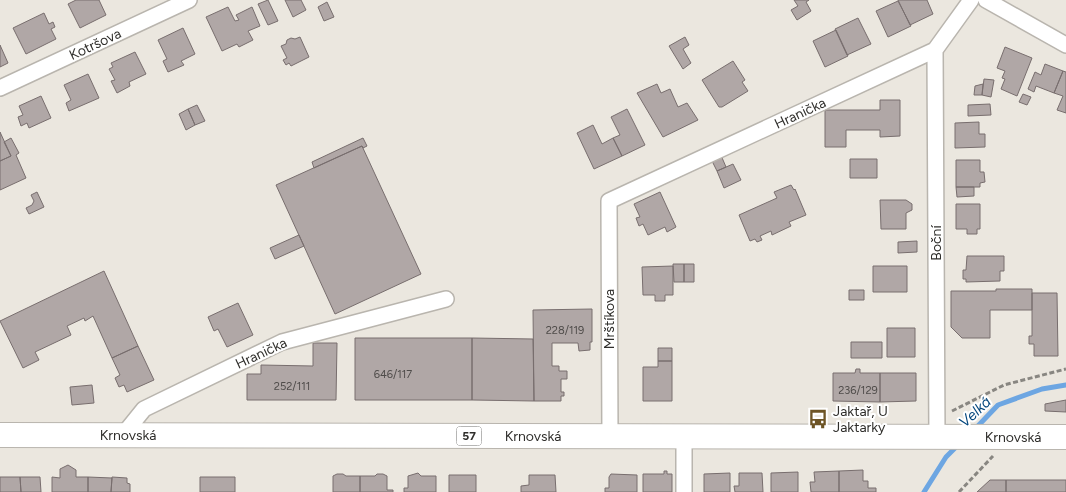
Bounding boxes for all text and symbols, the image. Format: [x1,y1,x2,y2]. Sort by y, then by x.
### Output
street label: Kotršova [67,25,124,64]
street label: Hranička [772,94,829,133]
street label: Boční [928,225,945,261]
street label: Mrštíkova [601,289,618,349]
house number: 228/119 [546,324,584,337]
street label: Hranička [233,334,290,373]
house number: 646/117 [374,368,412,381]
house number: 252/111 [274,380,310,393]
house number: 236/129 [838,384,878,397]
water label: Velká [955,393,995,431]
place label: Jaktař, U Jaktarky [833,403,888,436]
bus stop icon: Jaktař, U Jaktarky [807,408,829,430]
road number: 57 [456,426,482,446]
street label: Krnovská [100,427,156,444]
street label: Krnovská [505,428,561,445]
street label: Krnovská [985,429,1041,446]

